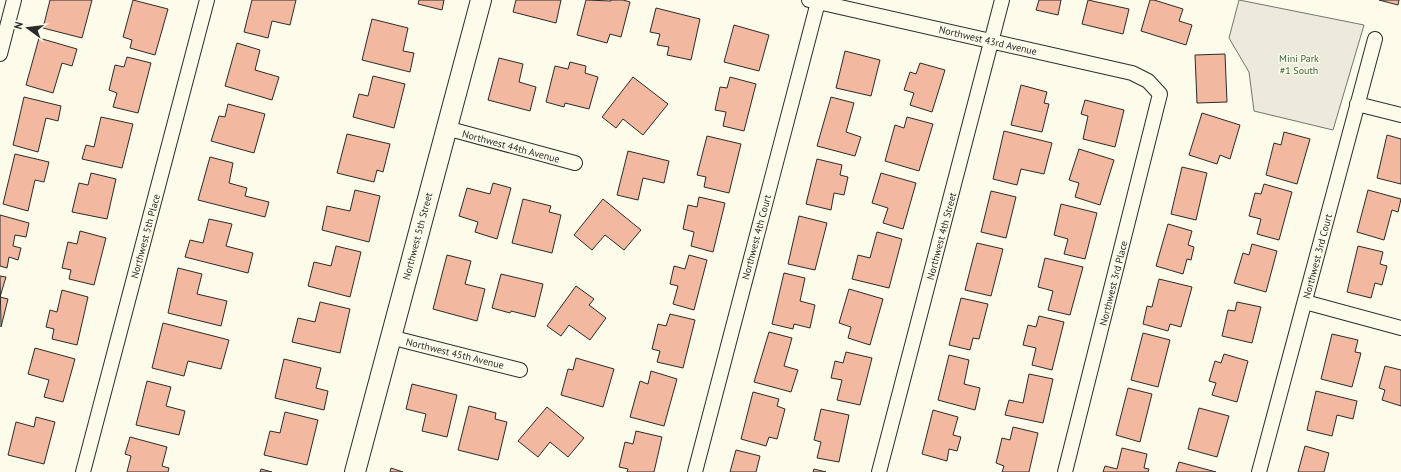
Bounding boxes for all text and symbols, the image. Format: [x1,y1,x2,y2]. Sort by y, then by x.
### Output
north arrow [8,8,48,48]
text: N [11,20,26,31]
street label: Northwest 43rd Avenue [937,23,1038,58]
park label: Mini Park #1 South [1279,52,1319,77]
street label: Northwest 44th Avenue [461,127,561,166]
street label: Northwest 5th Street [400,191,436,281]
street label: Northwest 4th Street [924,191,960,281]
street label: Northwest 5th Place [128,192,163,280]
street label: Northwest 4th Court [739,193,774,281]
street label: Northwest 3rd Court [1300,212,1335,300]
street label: Northwest 3rd Place [1097,239,1130,327]
street label: Northwest 45th Avenue [405,335,505,372]

